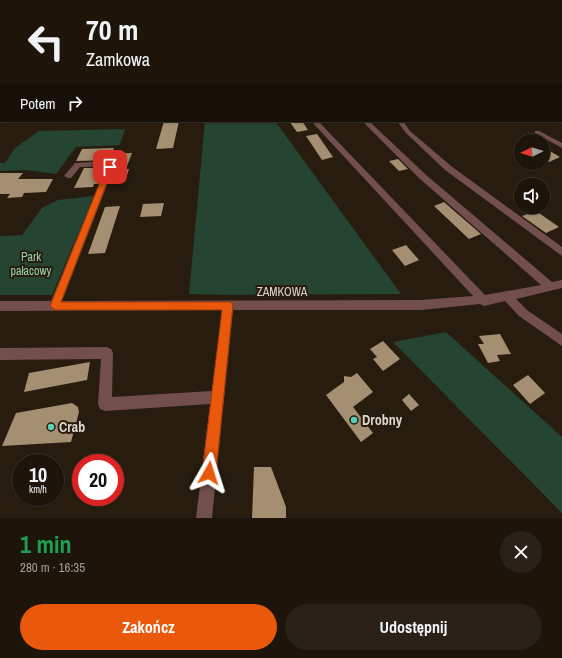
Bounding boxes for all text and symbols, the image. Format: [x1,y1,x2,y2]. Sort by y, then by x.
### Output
text: 70 m [86,11,138,49]
icon: left [20,16,72,68]
text: Zamkowa [86,47,150,72]
icon: right [64,92,86,114]
text: Potem [20,93,56,114]
north arrow [514,134,550,170]
map controls [514,134,550,214]
pin [93,150,127,184]
icon: arrive [99,156,121,178]
button: sound [514,178,550,214]
park label: Park pałacowy [10,249,52,279]
street label: ZAMKOWA [257,284,308,300]
place label: Drobny [362,411,403,429]
marker: Drobny [349,415,359,425]
place label: Crab [59,418,85,436]
marker: Crab [46,422,56,432]
position arrow [188,452,230,494]
speed limit sign: 20 [72,454,124,506]
text: 10 [29,461,47,488]
text: km/h [29,483,47,496]
text: 1 min [20,528,71,560]
button: close [500,531,542,573]
text: 280 m · 16:35 [20,559,85,576]
button: Zakończ [20,604,277,650]
button: Udostępnij [285,604,542,650]

